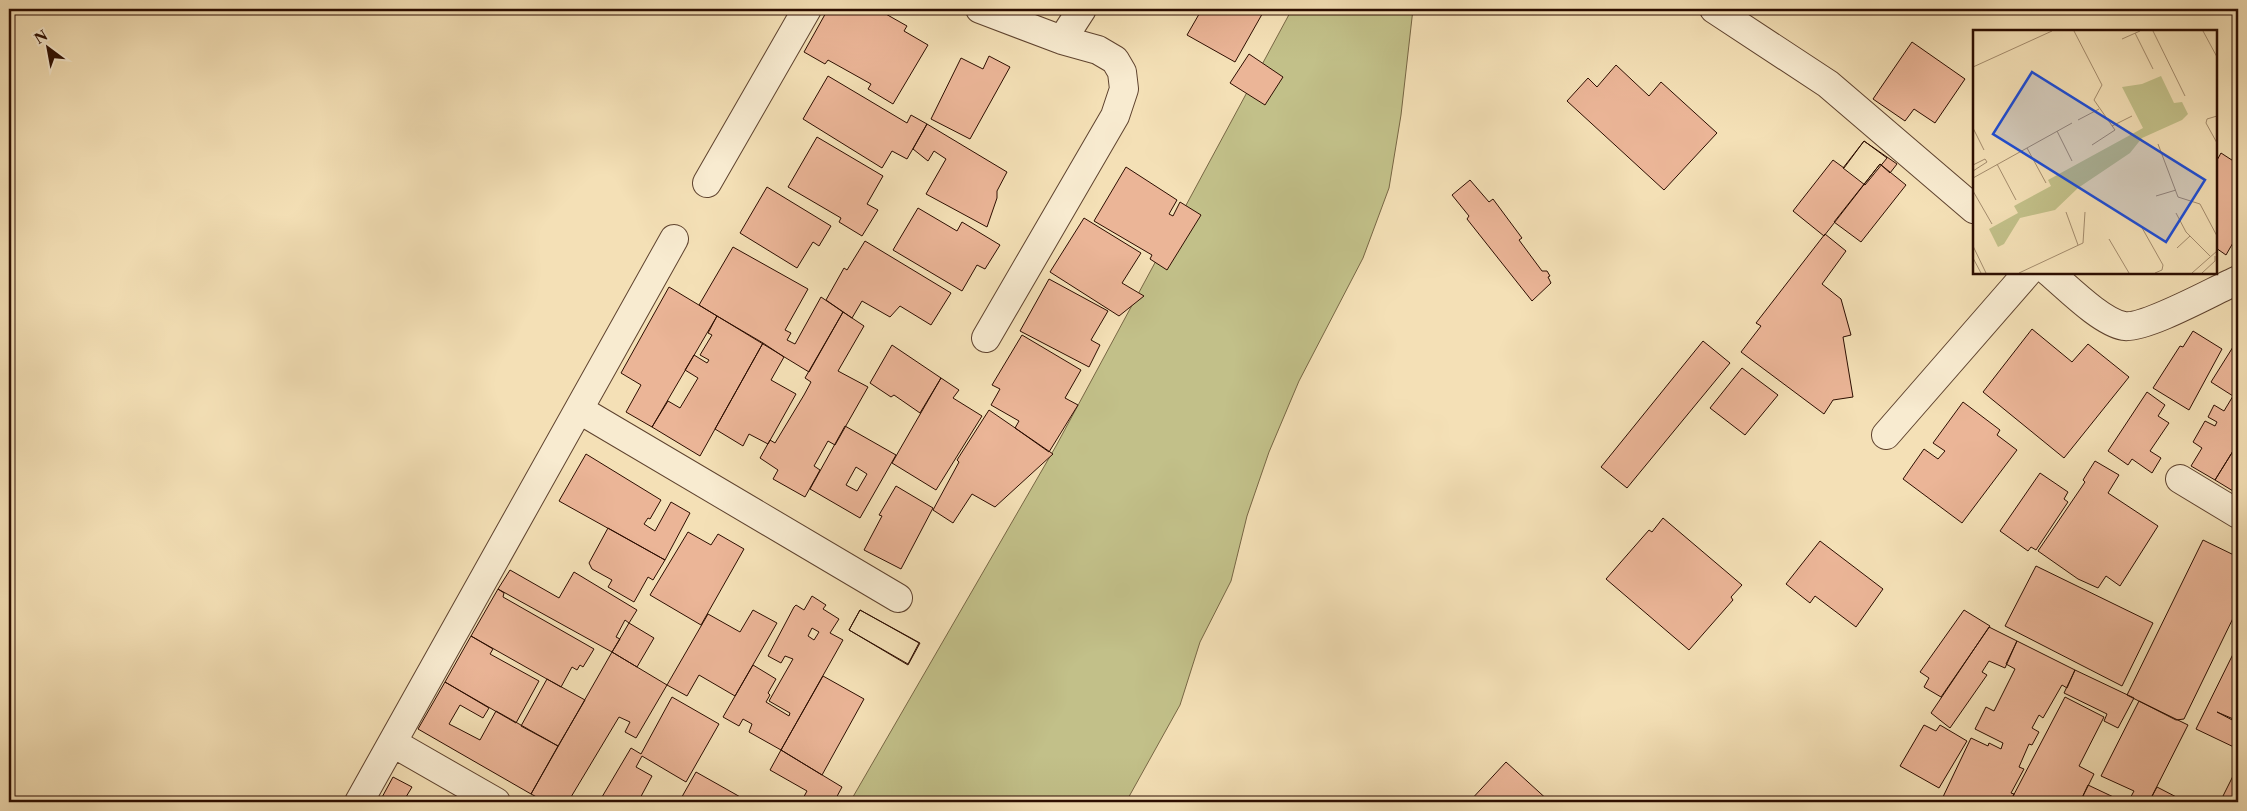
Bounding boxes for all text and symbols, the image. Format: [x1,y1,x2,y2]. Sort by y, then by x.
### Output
north arrow [22,22,72,72]
text: N [31,26,51,48]
inset map [1973,30,2217,274]

